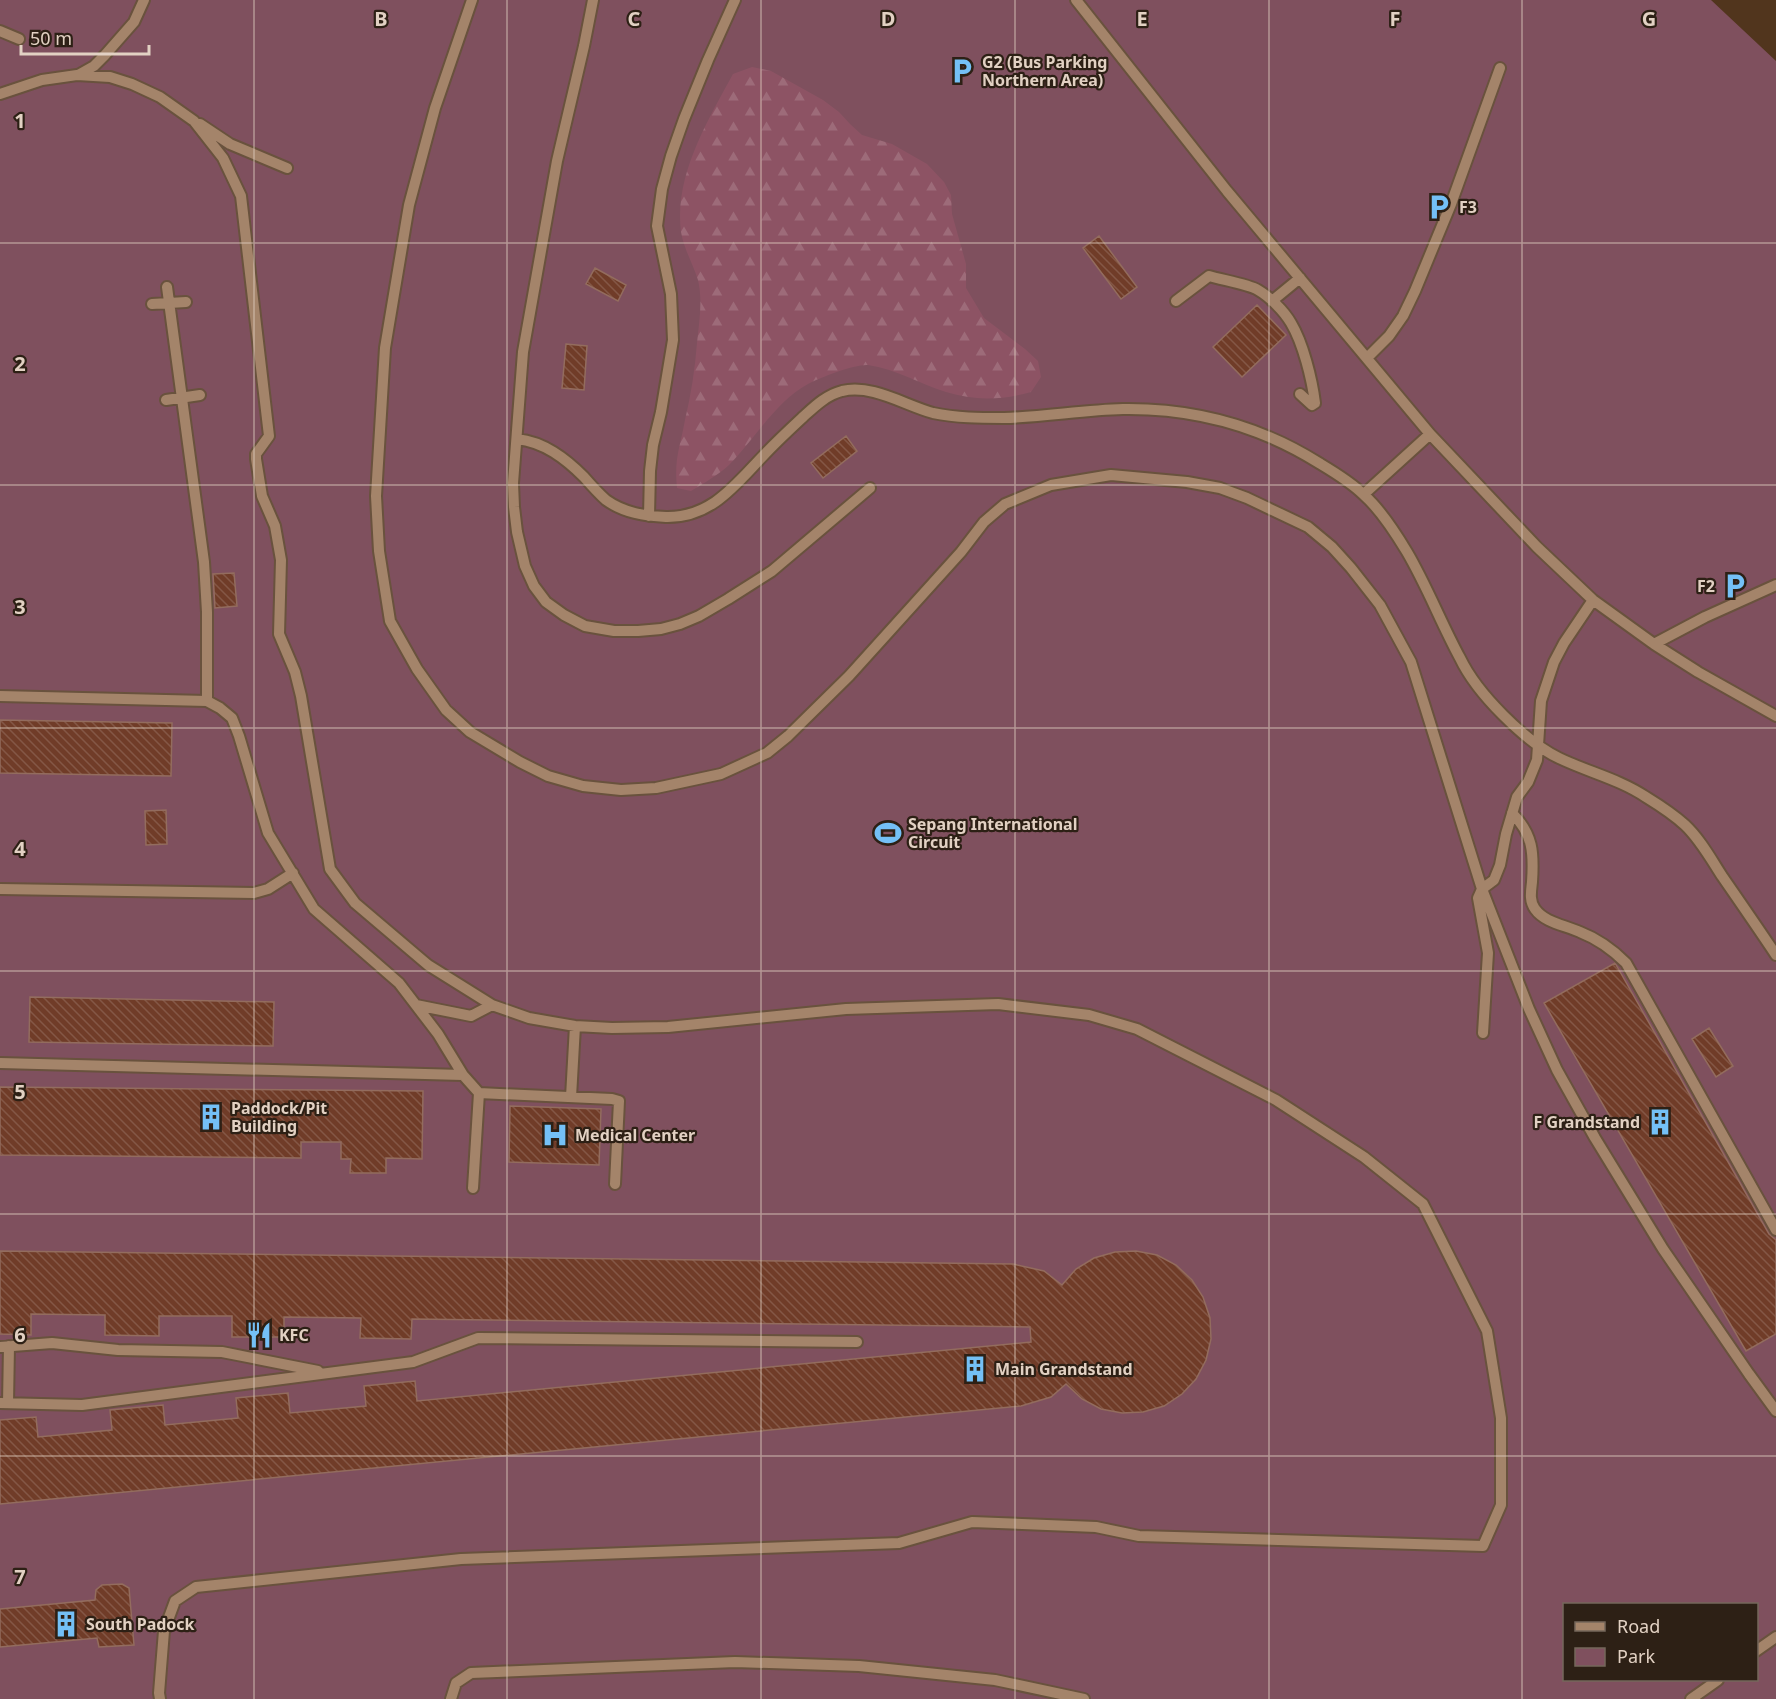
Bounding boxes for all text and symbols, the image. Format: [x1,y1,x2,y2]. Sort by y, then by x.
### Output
text: B [374,5,388,32]
text: C [628,5,641,32]
text: D [881,5,895,32]
text: E [1136,5,1148,32]
text: F [1390,5,1400,32]
text: G [1642,5,1656,32]
scale bar [21,18,148,56]
text: 50 m [30,26,72,50]
place label: G2 (Bus Parking Northern Area) [982,51,1107,91]
parking icon: G2 (Bus Parking Northern Area) [947,56,977,86]
text: 1 [14,107,26,134]
parking icon: F3 [1424,192,1454,222]
place label: F3 [1459,196,1477,218]
text: 2 [14,350,26,377]
parking icon: F2 [1720,571,1750,601]
place label: F2 [1697,575,1715,597]
text: 3 [14,593,26,620]
place label: Sepang International Circuit [908,813,1077,853]
sports icon: Sepang International Circuit [873,818,903,848]
text: 4 [14,835,26,862]
text: 5 [14,1078,26,1105]
place label: Paddock/Pit Building [231,1097,327,1137]
building icon: Paddock/Pit Building [196,1102,226,1132]
building icon: F Grandstand [1645,1107,1675,1137]
place label: F Grandstand [1533,1111,1640,1133]
hospital icon: Medical Center [540,1120,570,1150]
place label: Medical Center [575,1124,695,1146]
restaurant icon: KFC [244,1320,274,1350]
text: 6 [14,1321,26,1348]
place label: KFC [279,1324,309,1346]
building icon: Main Grandstand [960,1354,990,1384]
place label: Main Grandstand [995,1358,1133,1380]
text: 7 [14,1563,26,1590]
legend [1563,1603,1758,1681]
building icon: South Padock [51,1609,81,1639]
place label: South Padock [86,1613,195,1635]
text: Road [1617,1614,1660,1638]
text: Park [1617,1644,1655,1668]

